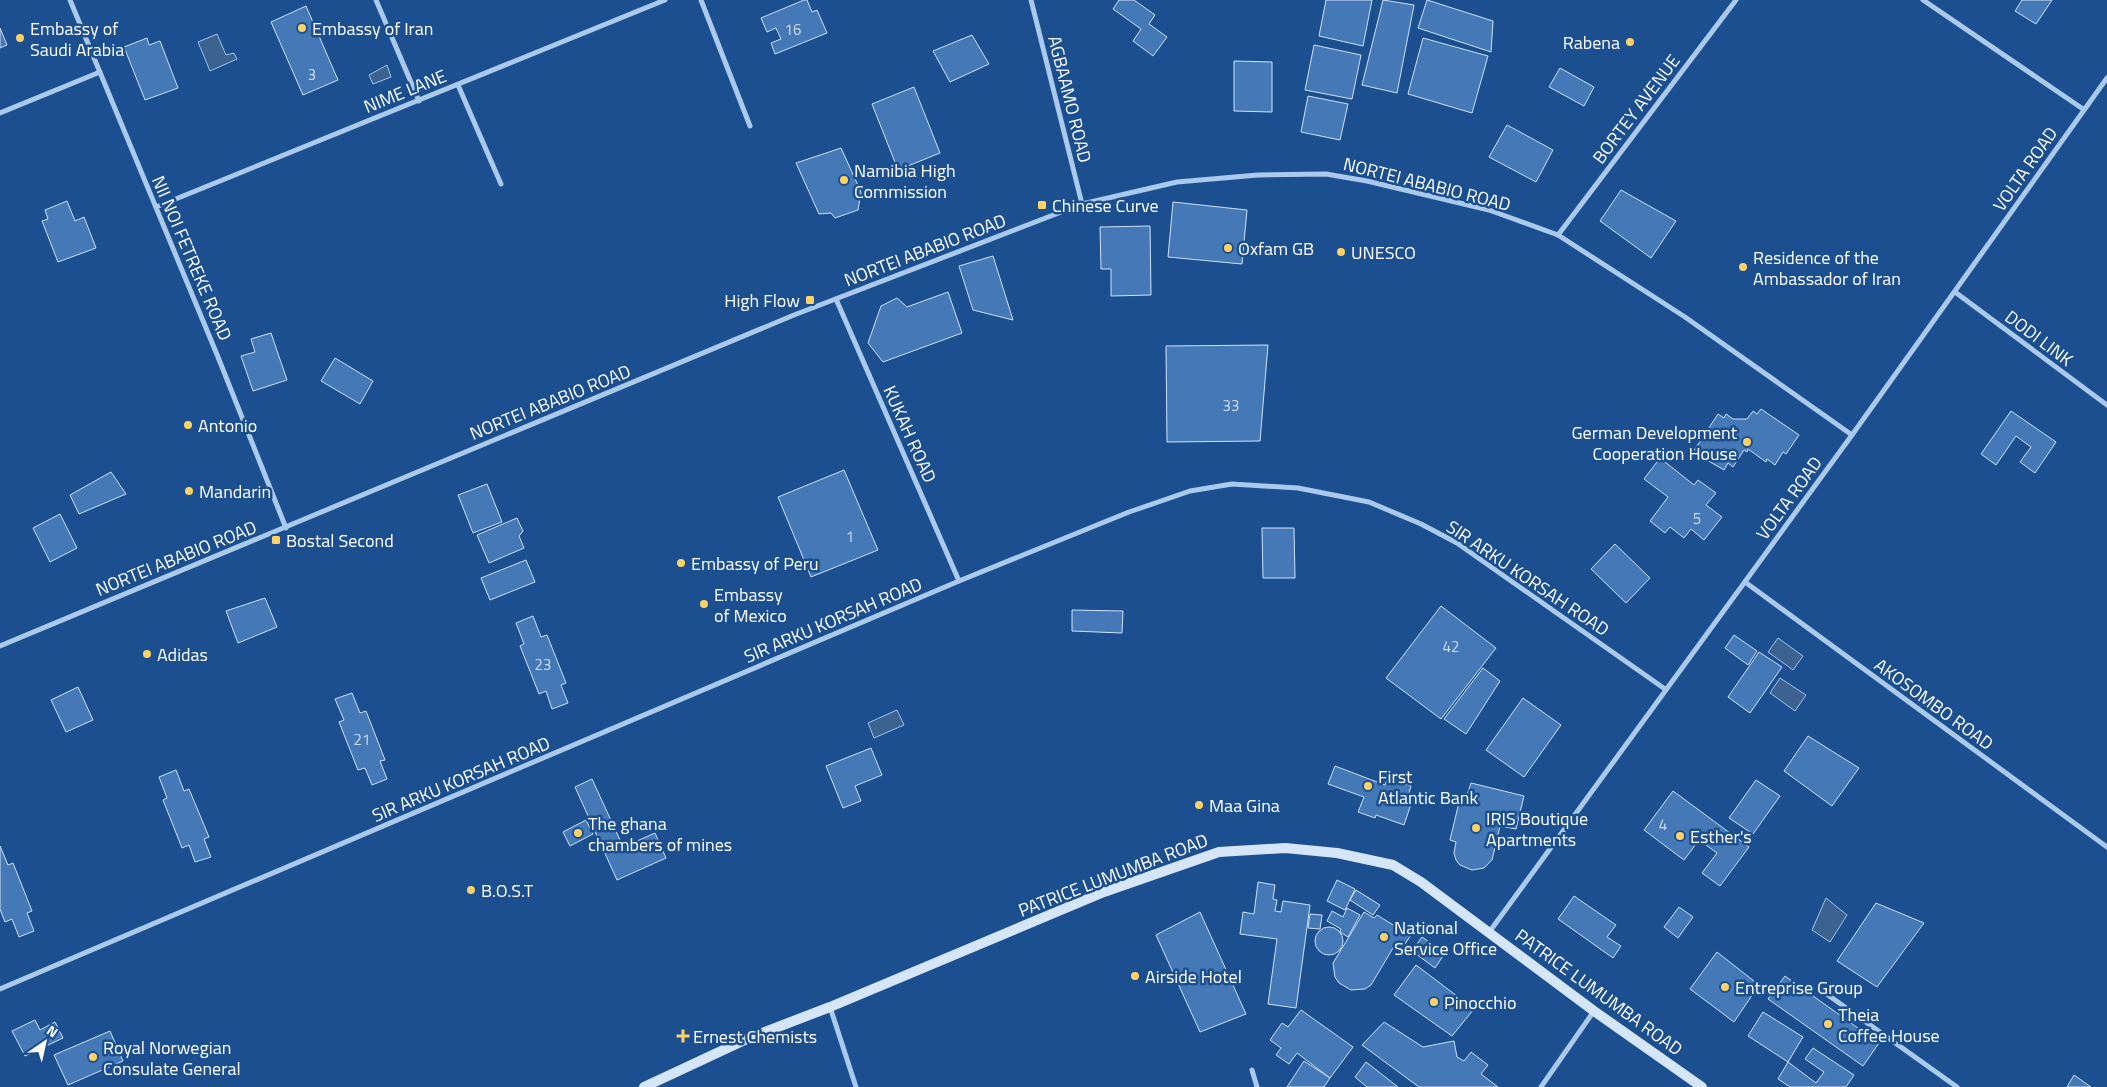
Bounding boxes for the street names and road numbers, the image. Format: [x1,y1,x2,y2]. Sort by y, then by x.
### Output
street label: AGBAAMO ROAD [1041,33,1099,165]
street label: BORTEY AVENUE [1586,48,1686,170]
street label: NIME LANE [360,62,450,120]
street label: VOLTA ROAD [1986,121,2064,217]
street label: NORTEI ABABIO ROAD [1340,150,1514,218]
street label: NII NOI FETREKE ROAD [145,171,239,345]
street label: NORTEI ABABIO ROAD [840,207,1010,293]
street label: DODI LINK [1999,303,2079,373]
street label: NORTEI ABABIO ROAD [465,357,635,447]
street label: KUKAH ROAD [877,381,943,487]
street label: VOLTA ROAD [1749,451,1829,545]
street label: NORTEI ABABIO ROAD [91,513,261,603]
street label: SIR ARKU KORSAH ROAD [1441,513,1615,643]
street label: SIR ARKU KORSAH ROAD [740,570,926,670]
street label: AKOSOMBO ROAD [1869,652,1999,756]
street label: SIR ARKU KORSAH ROAD [368,729,554,829]
street label: PATRICE LUMUMBA ROAD [1014,826,1212,924]
street label: PATRICE LUMUMBA ROAD [1510,922,1688,1062]

